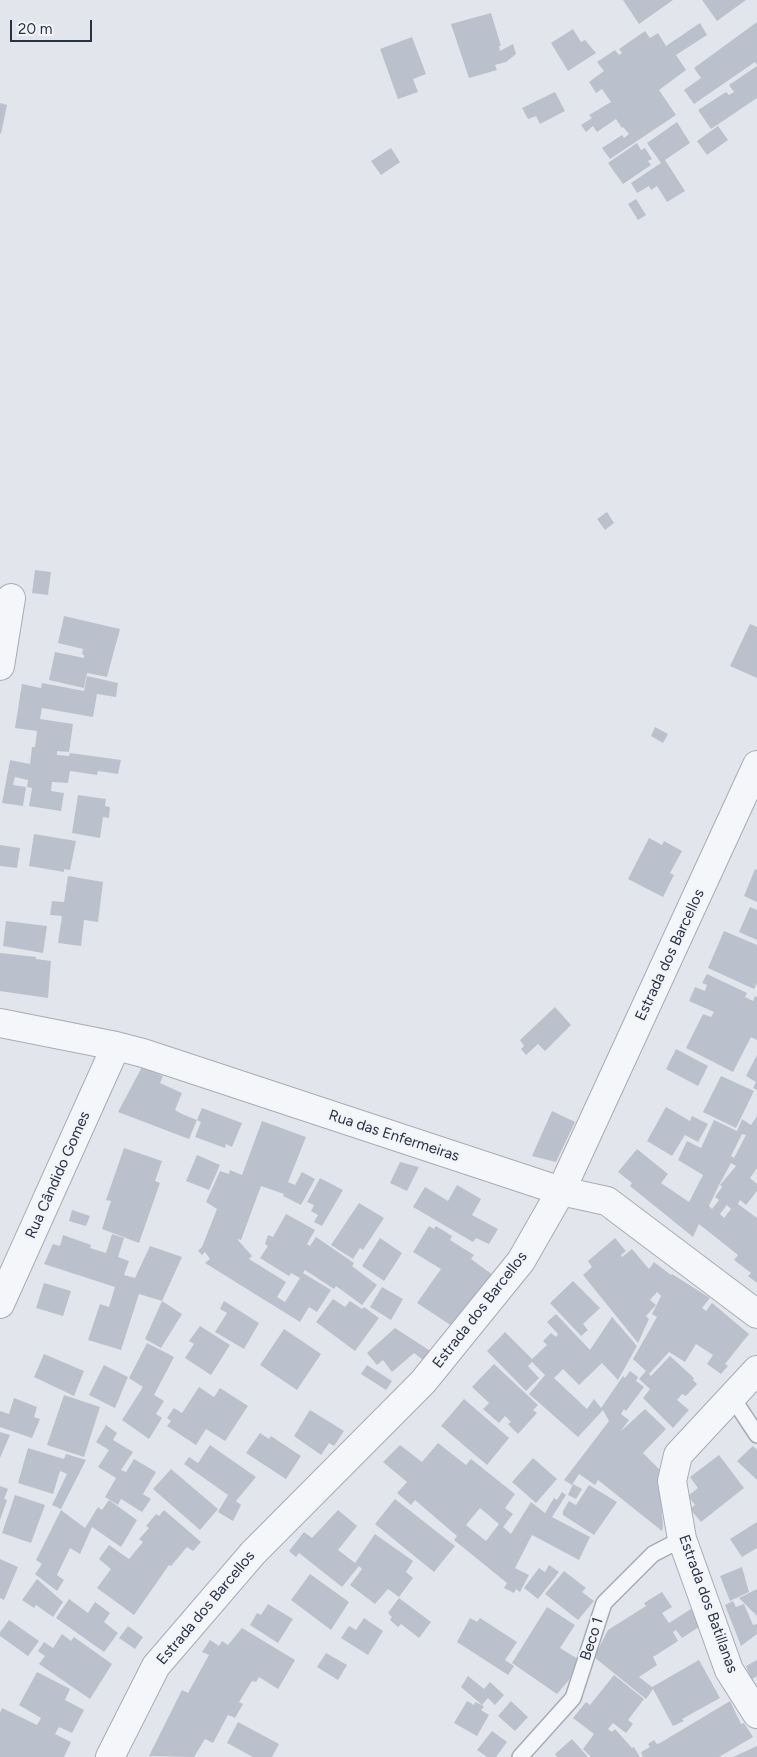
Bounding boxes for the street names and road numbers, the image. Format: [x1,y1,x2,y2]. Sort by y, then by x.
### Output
street label: Estrada dos Barcellos [632,886,708,1024]
street label: Rua das Enfermeiras [326,1106,462,1166]
street label: Rua Cândido Gomes [22,1109,94,1241]
street label: Estrada dos Barcellos [429,1248,531,1372]
street label: Estrada dos Batillanas [675,1532,741,1676]
street label: Estrada dos Barcellos [153,1547,259,1669]
street label: Beco 1 [577,1615,607,1663]

